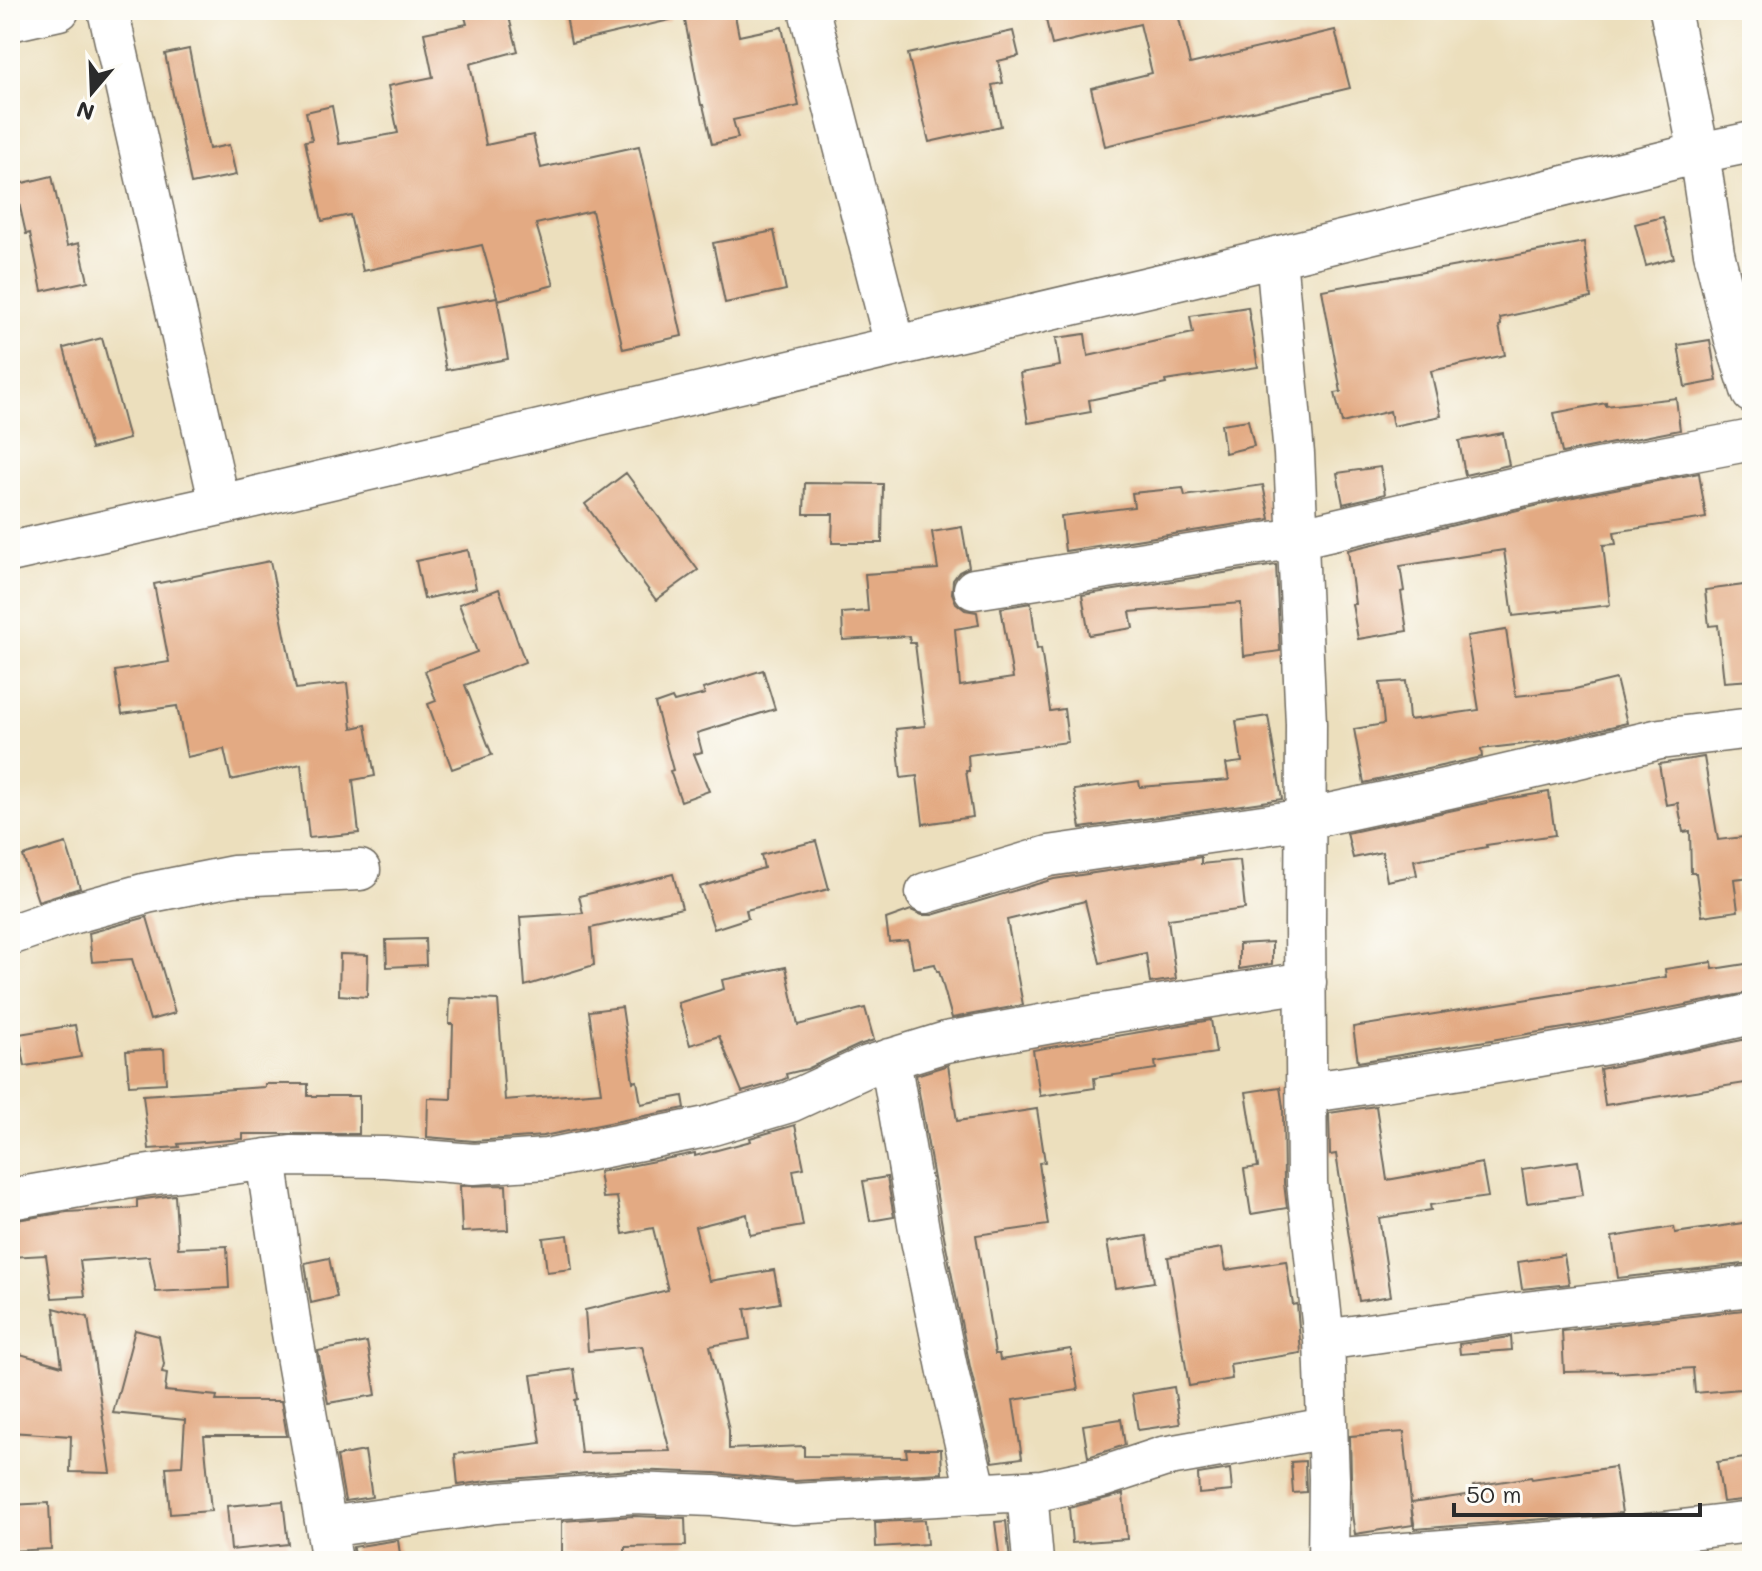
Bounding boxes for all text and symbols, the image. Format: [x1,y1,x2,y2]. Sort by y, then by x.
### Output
north arrow [52,52,132,132]
text: N [73,95,98,128]
scale bar [1454,1467,1700,1517]
text: 50 m [1466,1478,1522,1509]

